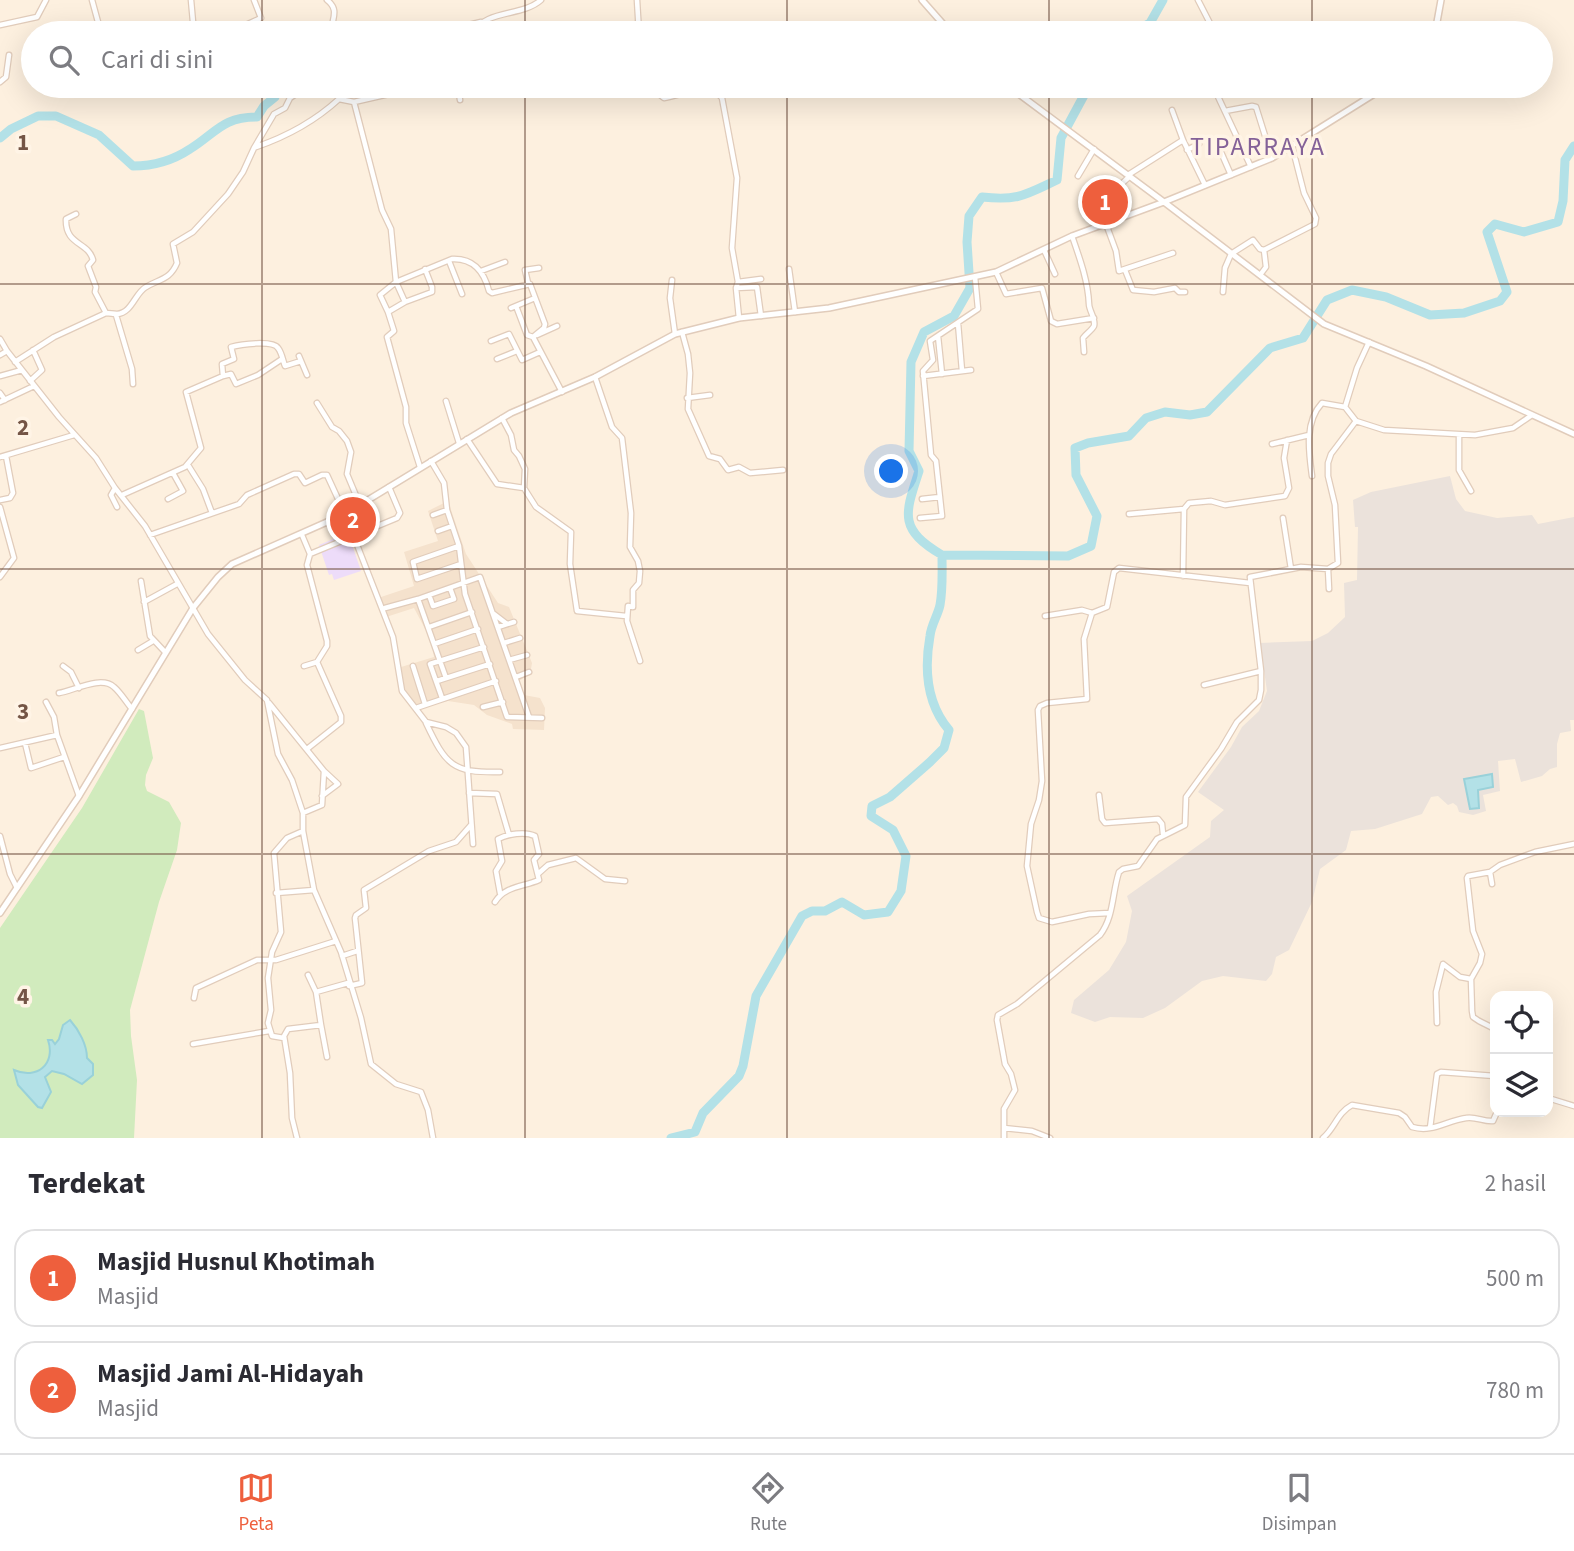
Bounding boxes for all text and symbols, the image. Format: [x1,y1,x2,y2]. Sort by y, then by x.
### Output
search box [21,21,1553,98]
icon: search [45,41,83,79]
text: Cari di sini [101,41,214,78]
text: 1 [17,126,29,159]
district label: TIPARRAYA [1190,128,1326,165]
pin: 1 [1082,176,1128,228]
text: 2 [17,411,29,444]
your location [874,454,908,488]
pin: 2 [330,494,376,546]
text: 3 [17,695,29,728]
text: 4 [17,980,29,1013]
map controls [1490,991,1553,1117]
button: locate [1490,991,1553,1054]
button: layers [1490,1054,1553,1117]
text: Terdekat [28,1162,145,1205]
text: 2 hasil [1485,1167,1546,1200]
text: Masjid Husnul Khotimah [97,1243,375,1280]
text: 1 [47,1262,59,1295]
text: 500 m [1486,1262,1544,1295]
text: Masjid [97,1280,159,1313]
text: Masjid Jami Al-Hidayah [97,1355,364,1392]
text: 2 [47,1374,59,1407]
text: 780 m [1486,1374,1544,1407]
text: Masjid [97,1392,159,1425]
tab: Peta [237,1469,275,1538]
tab: Rute [749,1469,787,1538]
tab: Disimpan [1262,1469,1337,1538]

